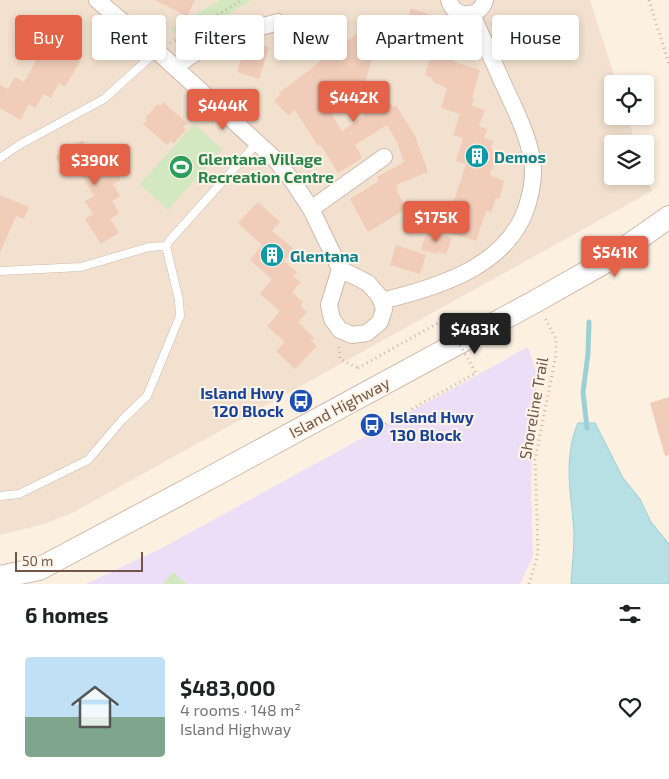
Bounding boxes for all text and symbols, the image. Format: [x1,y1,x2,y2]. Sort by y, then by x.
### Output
chip: Buy [15,15,82,60]
chip: Rent [92,15,166,60]
chip: Filters [176,15,264,60]
chip: New [274,15,347,60]
chip: Apartment [357,15,482,60]
chip: House [492,15,579,60]
map controls [604,75,654,185]
button: locate [604,75,654,125]
pin: $442K [319,80,389,123]
text: $442K [329,87,379,106]
pin: $444K [188,88,258,131]
text: $444K [198,95,248,114]
button: layers [604,135,654,185]
building icon: Demos [464,143,490,169]
pin: $390K [60,144,130,186]
place label: Demos [494,147,546,166]
place label: Glentana Village Recreation Centre [198,149,334,186]
text: $390K [71,150,119,169]
sports icon: Glentana Village Recreation Centre [168,154,194,180]
pin: $175K [401,200,471,243]
text: $175K [414,207,458,226]
pin: $541K [580,236,650,278]
building icon: Glentana [259,242,285,268]
text: $541K [592,242,638,261]
place label: Glentana [290,246,359,265]
pin: $483K [440,312,510,355]
text: $483K [451,319,499,338]
street label: Shoreline Trail [515,355,551,461]
street label: Island Highway [285,372,393,441]
place label: Island Hwy 120 Block [200,383,284,420]
bus stop icon: Island Hwy 120 Block [288,388,314,414]
place label: Island Hwy 130 Block [390,407,474,444]
bus stop icon: Island Hwy 130 Block [359,412,385,438]
scale bar [15,549,142,572]
text: 50 m [22,552,53,569]
icon: filters [616,600,644,628]
text: 6 homes [25,602,108,627]
text: $483,000 [180,675,275,700]
icon: home [65,677,125,737]
icon: heart [616,693,644,721]
text: 4 rooms · 148 m² [180,700,301,719]
text: Island Highway [180,719,291,738]

